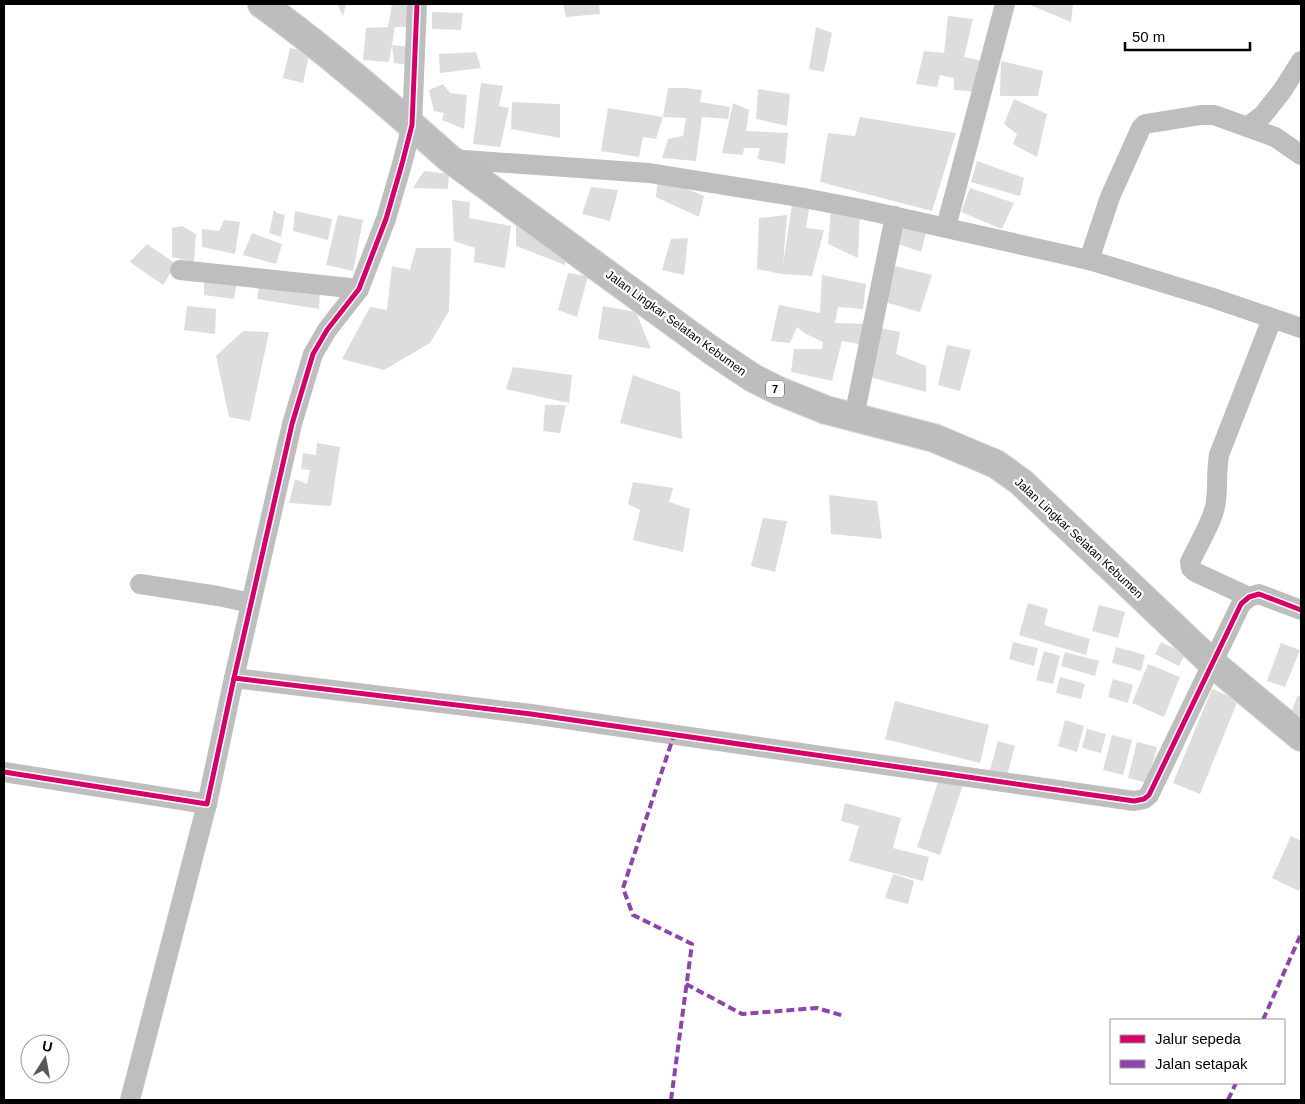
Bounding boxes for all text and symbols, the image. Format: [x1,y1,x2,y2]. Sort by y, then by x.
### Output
scale bar [1125,20,1250,52]
text: 50 m [1132,28,1165,45]
street label: Jalan Lingkar Selatan Kebumen [603,267,749,379]
road number: 7 [766,380,784,398]
street label: Jalan Lingkar Selatan Kebumen [1012,475,1146,601]
legend [1110,1019,1285,1084]
text: Jalur sepeda [1155,1030,1242,1047]
north arrow [20,1034,70,1084]
text: U [41,1037,54,1055]
text: Jalan setapak [1155,1055,1248,1072]

